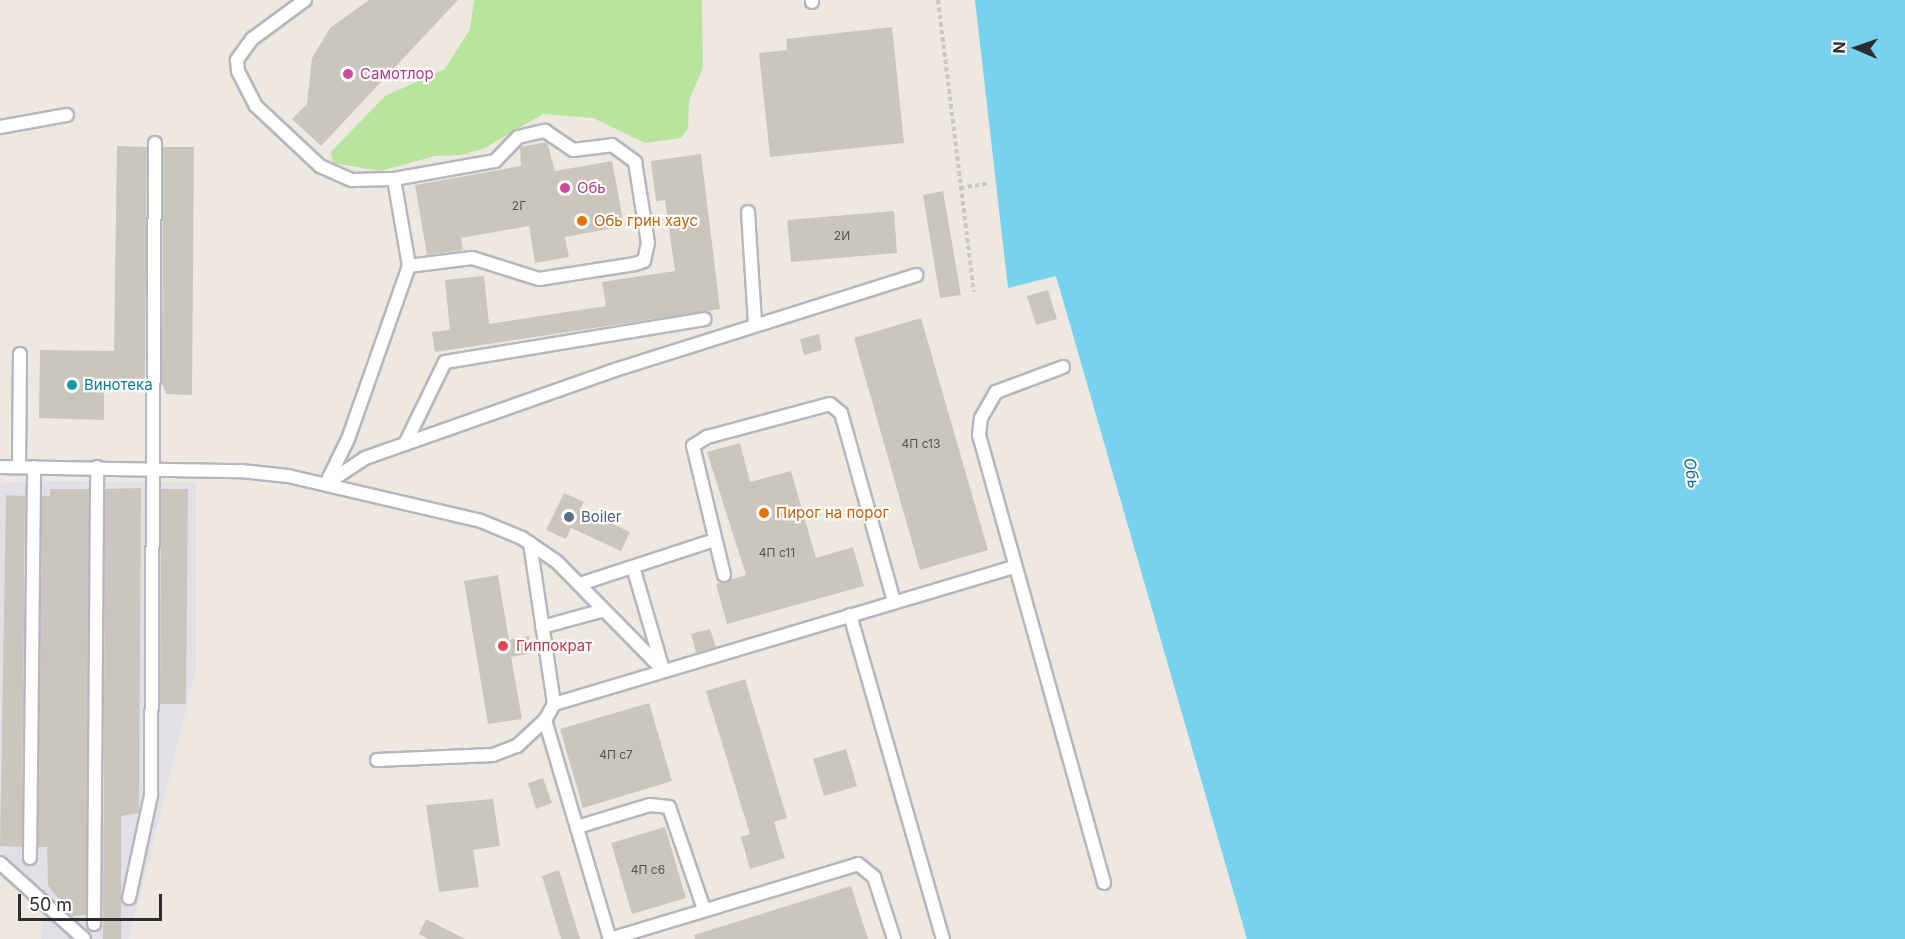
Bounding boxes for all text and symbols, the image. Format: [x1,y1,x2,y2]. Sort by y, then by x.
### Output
north arrow [1827,18,1887,78]
text: N [1829,41,1849,54]
place label: Самотлор [360,65,434,83]
marker: Самотлор [341,67,355,81]
place label: Обь [577,179,606,197]
marker: Обь [558,181,572,195]
house number: 2Г [512,199,526,213]
place label: Обь грин хаус [594,212,698,230]
marker: Обь грин хаус [575,214,589,228]
house number: 2И [834,229,850,243]
place label: Винотека [84,376,153,394]
marker: Винотека [65,378,79,392]
house number: 4П с13 [902,437,940,451]
water label: Обь [1680,456,1704,490]
place label: Пирог на порог [776,504,889,522]
marker: Пирог на порог [757,506,771,520]
place label: Boiler [581,508,621,526]
marker: Boiler [562,510,576,524]
house number: 4П с11 [759,546,795,560]
marker: Гиппократ [494,637,512,655]
place label: Гиппократ [516,637,592,655]
house number: 4П с7 [599,748,633,762]
house number: 4П с6 [631,863,665,877]
scale bar [21,882,165,920]
text: 50 m [29,894,72,915]

